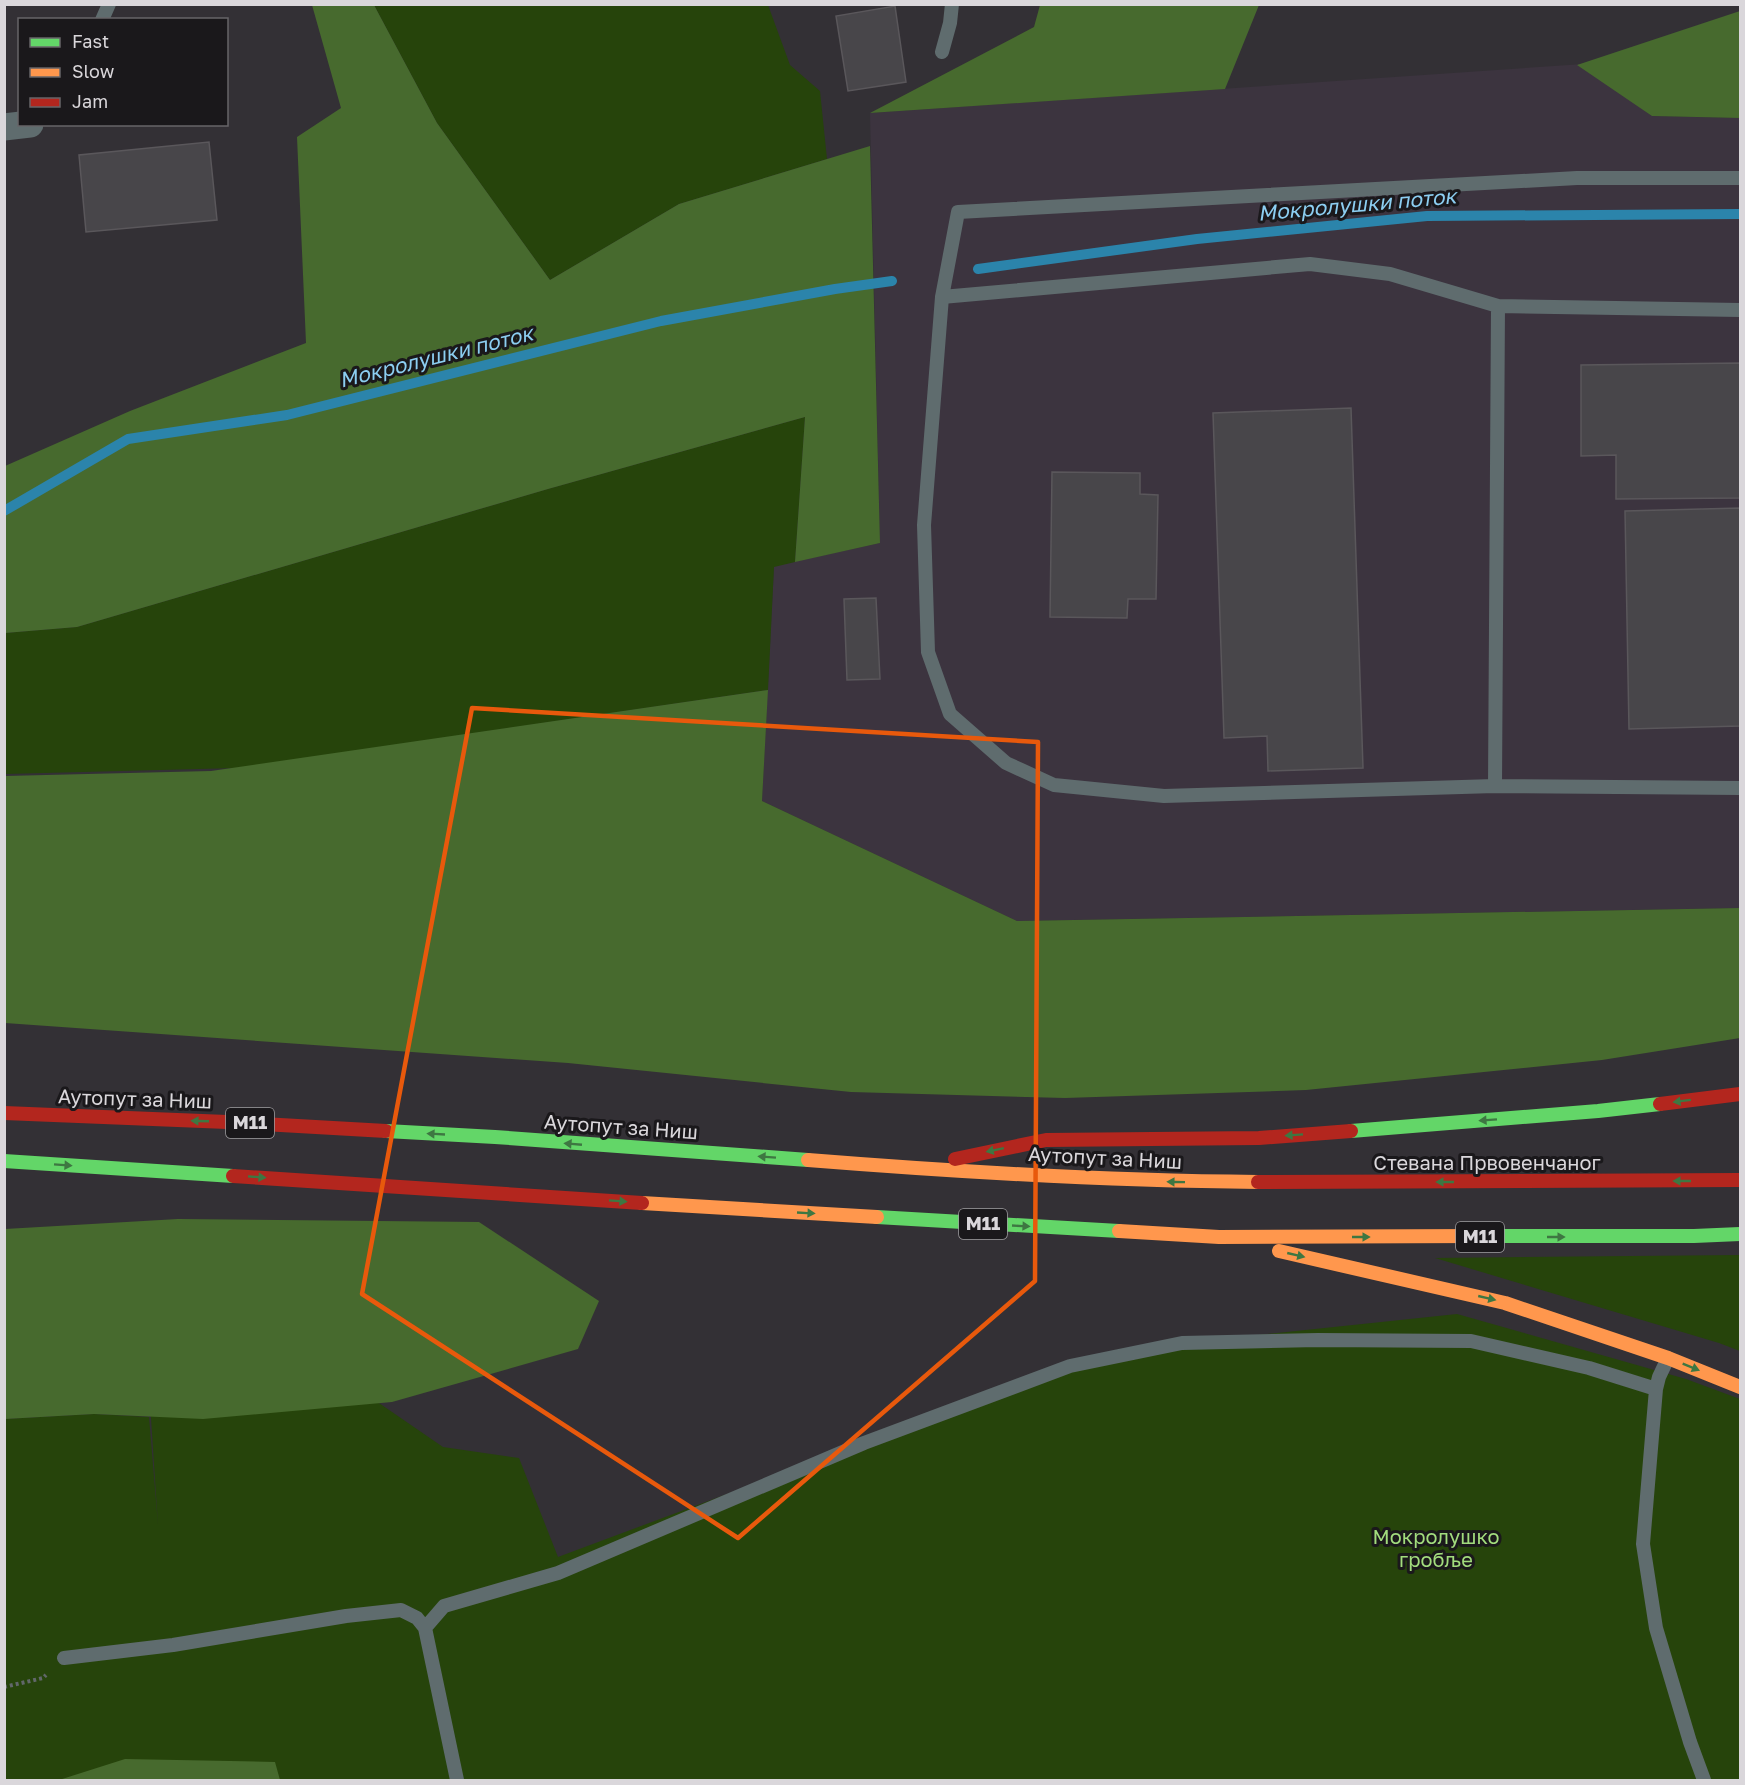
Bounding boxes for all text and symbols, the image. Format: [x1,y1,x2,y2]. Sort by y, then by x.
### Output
legend [18,18,228,126]
text: Fast [72,30,109,52]
text: Slow [72,60,115,82]
text: Jam [72,90,108,112]
water label: Мокролушки поток [1257,182,1460,226]
water label: Мокролушки поток [336,319,538,393]
street label: Аутопут за Ниш [58,1083,213,1113]
one-way arrow [1673,1096,1692,1106]
road number: M11 [226,1108,274,1138]
street label: Аутопут за Ниш [543,1109,699,1143]
one-way arrow [1479,1115,1498,1125]
one-way arrow [190,1116,209,1125]
one-way arrow [427,1129,446,1139]
one-way arrow [1284,1130,1303,1140]
one-way arrow [563,1139,582,1149]
street label: Аутопут за Ниш [1027,1141,1183,1173]
one-way arrow [985,1146,1004,1155]
street label: Стевана Првовенчаног [1373,1150,1601,1174]
one-way arrow [758,1152,777,1162]
one-way arrow [53,1160,72,1170]
one-way arrow [248,1173,267,1182]
one-way arrow [1673,1176,1692,1186]
one-way arrow [1166,1177,1185,1186]
one-way arrow [1436,1177,1455,1187]
one-way arrow [609,1197,628,1206]
one-way arrow [796,1209,815,1218]
road number: M11 [959,1209,1007,1239]
one-way arrow [1012,1221,1031,1230]
road number: M11 [1456,1222,1504,1252]
one-way arrow [1352,1232,1371,1242]
one-way arrow [1547,1232,1566,1242]
one-way arrow [1287,1250,1306,1260]
one-way arrow [1477,1294,1496,1304]
one-way arrow [1682,1363,1700,1372]
park label: Мокролушко гробље [1373,1524,1500,1571]

